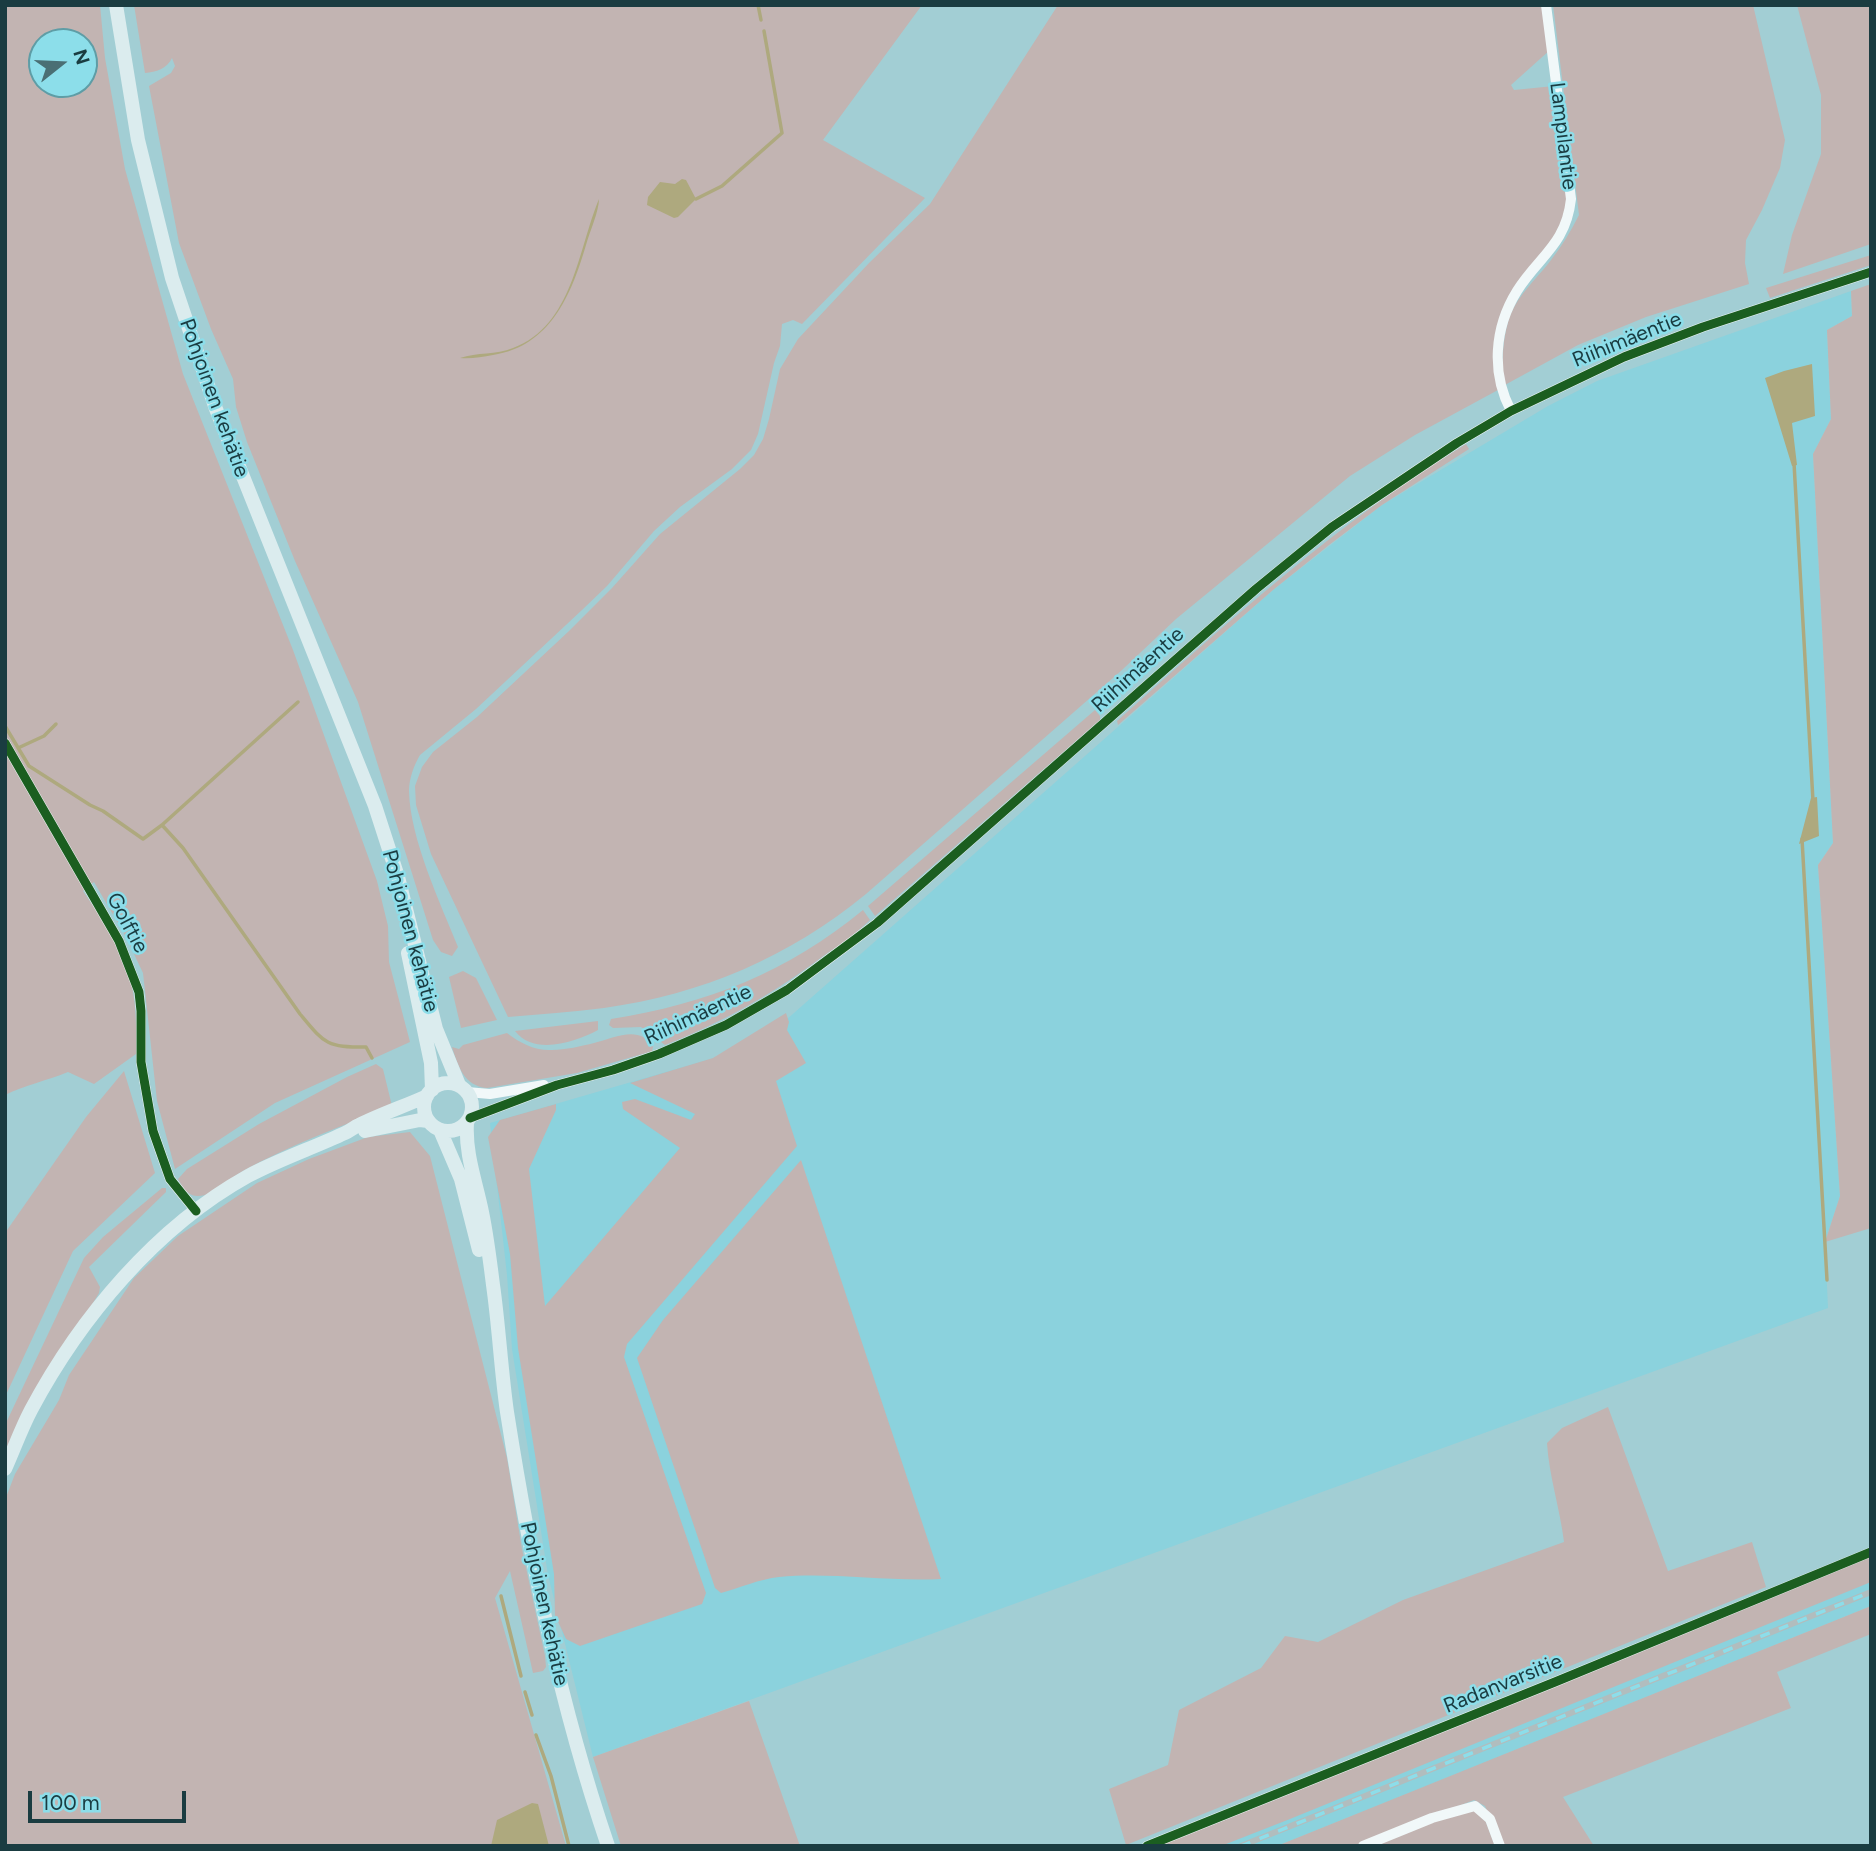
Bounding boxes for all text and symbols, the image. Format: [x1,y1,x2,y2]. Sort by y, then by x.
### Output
north arrow [28,28,98,98]
text: N [68,46,95,68]
street label: Lampilantie [1544,81,1582,191]
street label: Riihimäentie [1569,307,1685,373]
street label: Pohjoinen kehätie [174,315,254,481]
street label: Riihimäentie [1087,622,1189,718]
street label: Pohjoinen kehätie [376,847,444,1015]
street label: Golftie [101,888,153,958]
street label: Riihimäentie [640,979,756,1051]
street label: Pohjoinen kehätie [514,1520,574,1688]
street label: Radanvarsitie [1440,1649,1566,1719]
scale bar [32,1778,189,1822]
text: 100 m [41,1790,100,1815]

